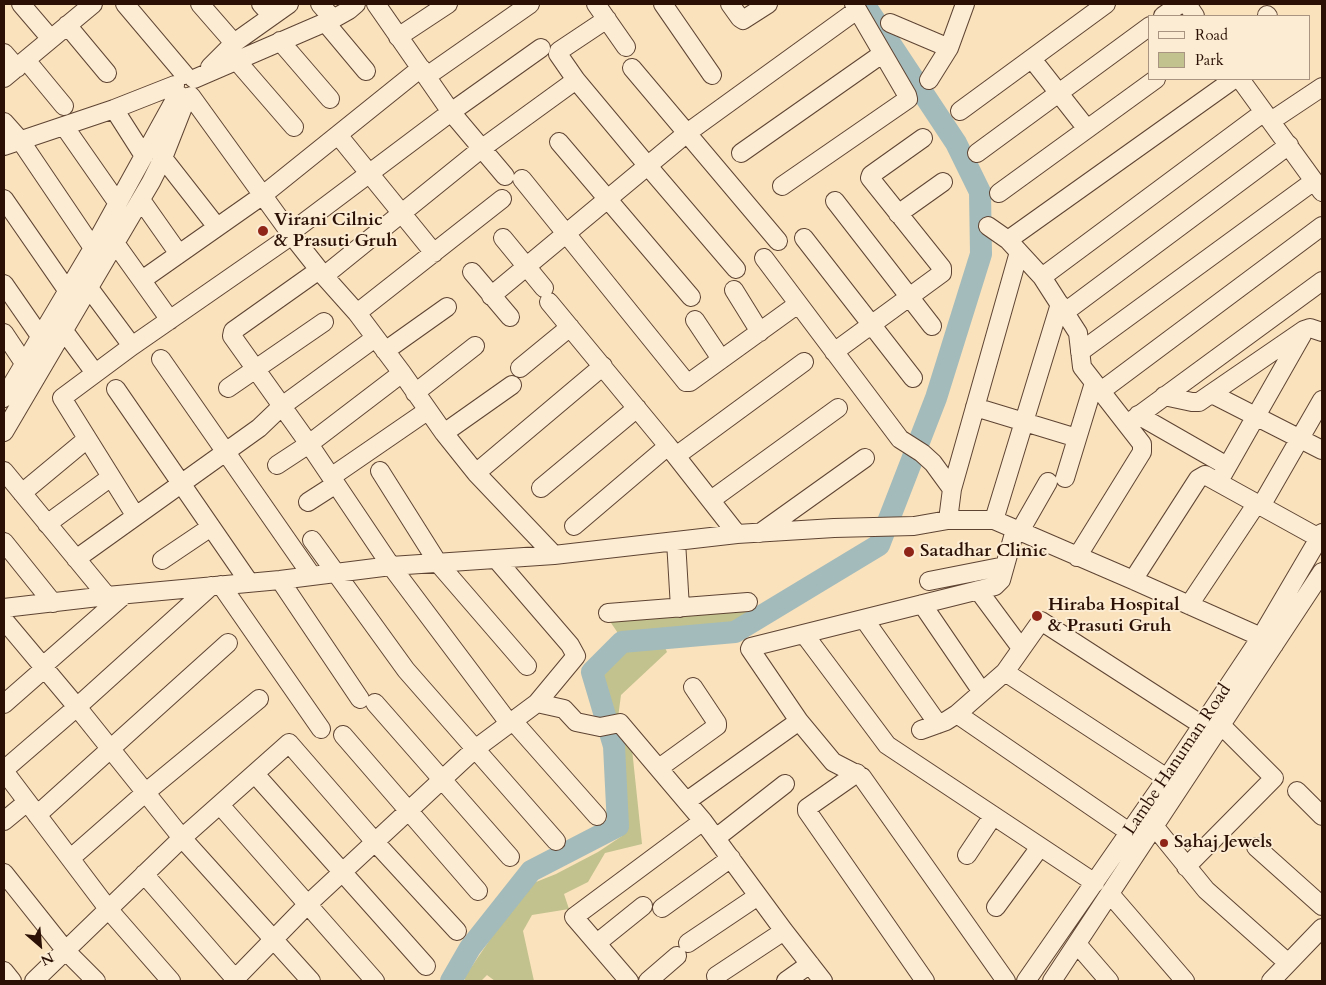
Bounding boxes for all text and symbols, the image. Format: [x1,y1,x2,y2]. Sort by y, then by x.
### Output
legend [1148,15,1311,80]
text: Road [1195,25,1228,45]
text: Park [1195,50,1224,70]
place label: Virani Cilnic & Prasuti Gruh [274,210,398,252]
marker: Virani Cilnic & Prasuti Gruh [256,224,270,238]
place label: Satadhar Clinic [920,541,1047,563]
marker: Satadhar Clinic [902,545,916,559]
place label: Hiraba Hospital & Prasuti Gruh [1048,595,1179,638]
marker: Hiraba Hospital & Prasuti Gruh [1030,609,1044,623]
street label: Lambe Hanuman Road [1120,681,1236,839]
place label: Sahaj Jewels [1174,832,1272,854]
marker: Sahaj Jewels [1158,837,1170,849]
north arrow [15,920,65,970]
text: N [37,948,57,970]

